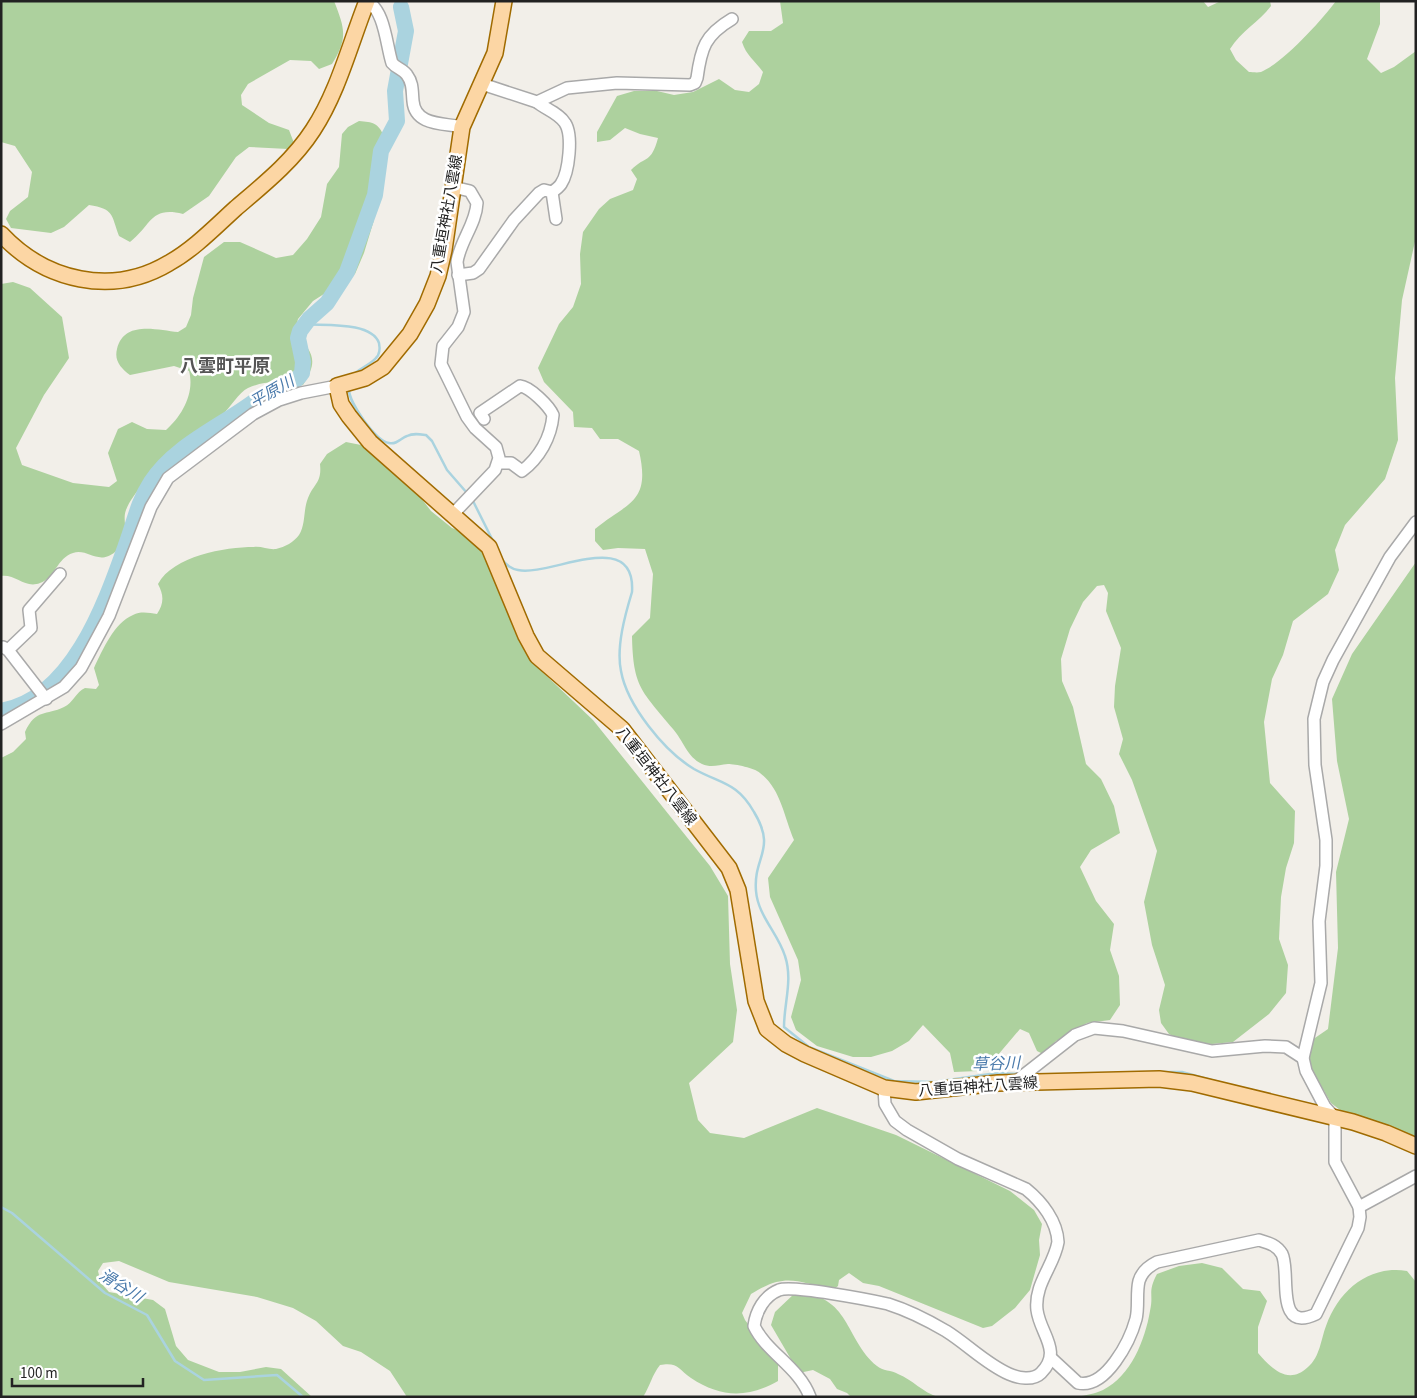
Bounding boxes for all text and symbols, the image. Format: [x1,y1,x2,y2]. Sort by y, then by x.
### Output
street label: 八重垣神社八雲線 [426,153,468,275]
district label: 八雲町平原 [180,354,270,379]
water label: 平原川 [246,369,300,414]
street label: 八重垣神社八雲線 [611,722,701,830]
water label: 草谷川 [972,1052,1022,1076]
street label: 八重垣神社八雲線 [917,1072,1039,1102]
water label: 滑谷川 [95,1264,149,1309]
scale bar [12,1356,144,1388]
text: 100 m [20,1363,58,1384]

